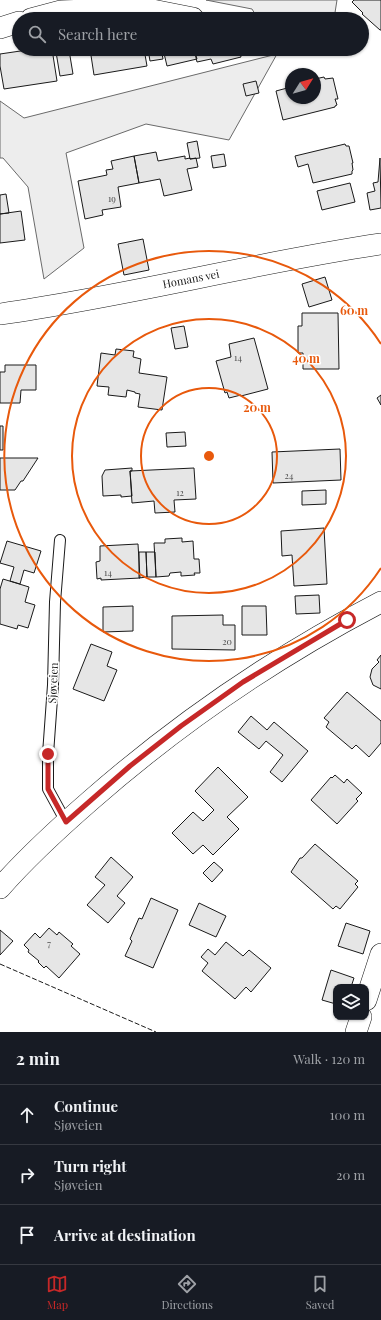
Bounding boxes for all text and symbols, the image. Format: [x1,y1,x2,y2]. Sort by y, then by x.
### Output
search box [12,12,369,56]
icon: search [26,23,48,45]
text: Search here [58,24,137,44]
north arrow [285,68,321,104]
house number: 19 [108,192,116,204]
street label: Homans vei [161,266,221,291]
text: 60 m [340,302,368,318]
text: 40 m [292,350,320,366]
house number: 14 [234,351,242,363]
text: 20 m [243,399,271,415]
centre of rings [202,449,216,463]
house number: 24 [285,469,294,481]
house number: 12 [176,486,184,498]
house number: 14 [104,566,112,578]
route start [338,611,356,629]
house number: 20 [222,635,232,647]
street label: Sjøveien [44,662,61,704]
route end [39,745,57,763]
house number: 7 [47,937,51,949]
map controls [333,984,369,1020]
button: layers [333,984,369,1020]
text: 2 min [16,1047,60,1069]
text: Walk · 120 m [293,1050,365,1067]
text: Continue [54,1096,118,1116]
icon: ahead [16,1104,38,1126]
text: 100 m [330,1106,365,1123]
text: Sjøveien [54,1116,103,1133]
text: Turn right [54,1156,127,1176]
icon: right [16,1164,38,1186]
text: 20 m [336,1166,365,1183]
text: Sjøveien [54,1176,103,1193]
icon: arrive [16,1224,38,1246]
text: Arrive at destination [54,1225,196,1245]
tab: Map [46,1273,68,1312]
tab: Directions [161,1273,213,1312]
tab: Saved [306,1273,334,1312]

